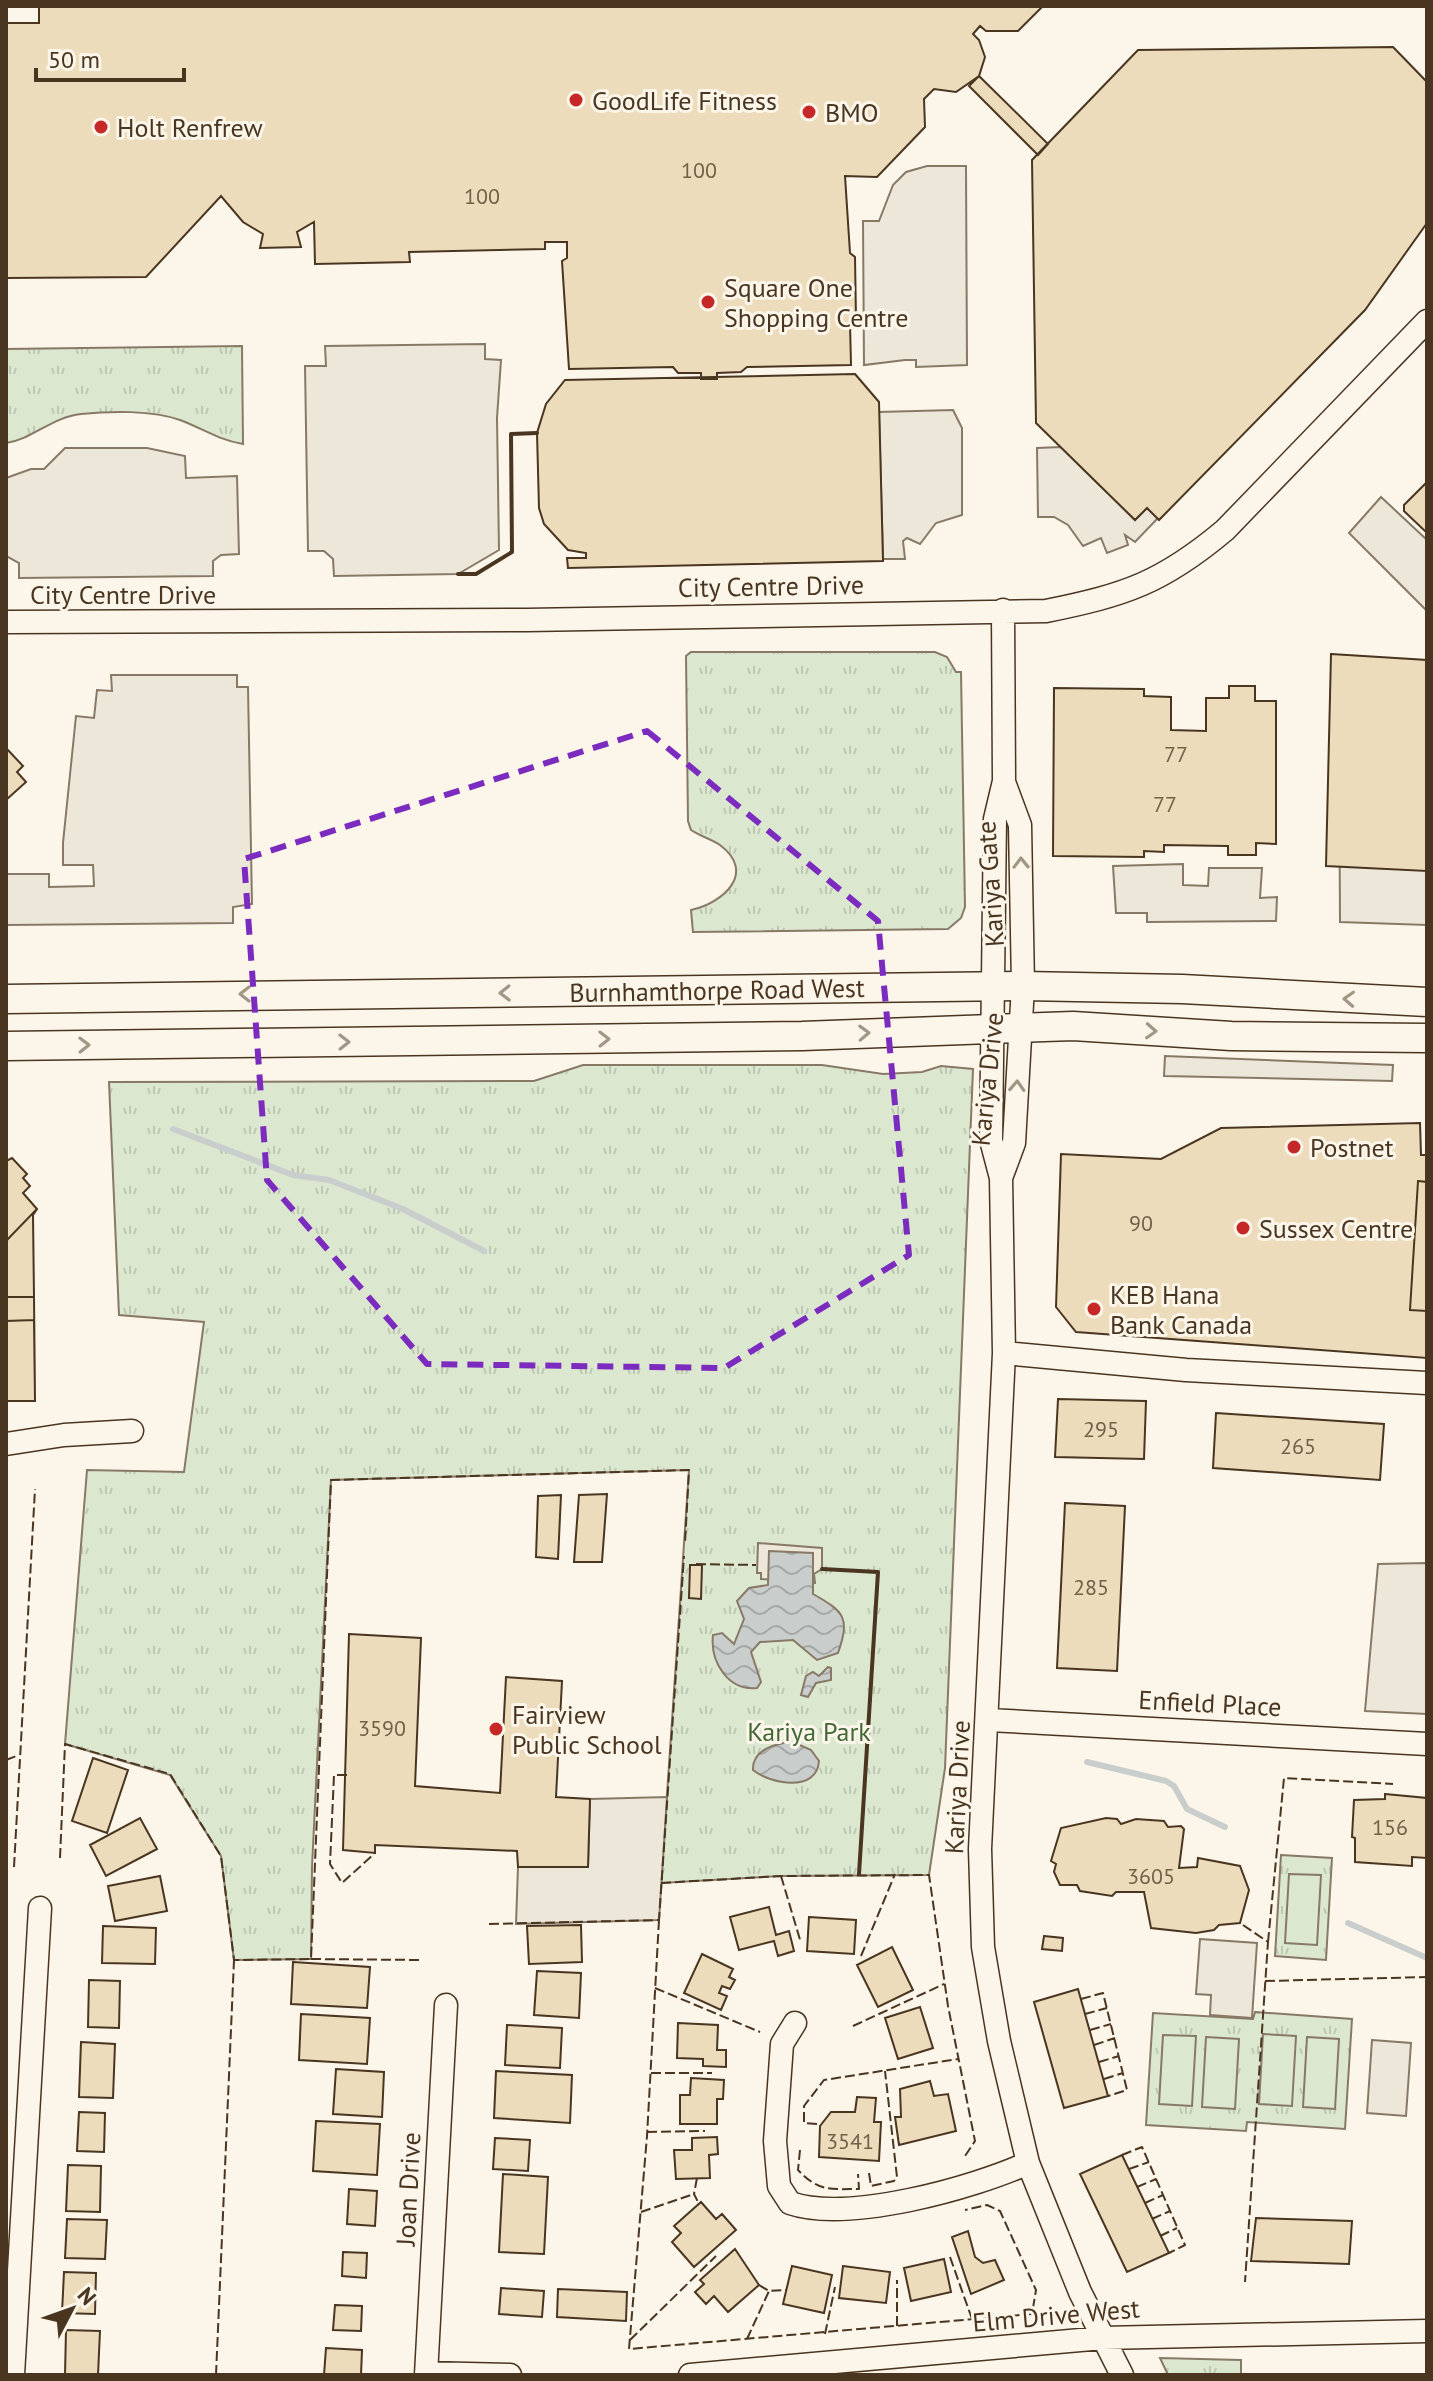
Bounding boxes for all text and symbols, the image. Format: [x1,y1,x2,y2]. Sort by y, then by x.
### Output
scale bar [36,32,184,82]
text: 50 m [48,44,100,75]
place label: GoodLife Fitness [592,84,777,117]
marker: GoodLife Fitness [567,91,585,109]
place label: BMO [825,96,879,129]
marker: BMO [800,103,818,121]
place label: Holt Renfrew [117,111,263,144]
marker: Holt Renfrew [92,118,110,136]
house number: 100 [681,156,717,184]
house number: 100 [464,182,500,210]
place label: Square One Shopping Centre [724,271,908,334]
marker: Square One Shopping Centre [699,293,717,311]
street label: City Centre Drive [678,568,864,604]
street label: City Centre Drive [30,578,216,611]
house number: 77 [1164,740,1188,768]
house number: 77 [1153,790,1177,818]
street label: Kariya Gate [969,820,1011,948]
one-way arrow [1012,856,1030,869]
street label: Burnhamthorpe Road West [569,971,865,1009]
one-way arrow [498,984,511,1002]
one-way arrow [238,986,251,1003]
one-way arrow [1342,991,1355,1008]
street label: Kariya Drive [964,1011,1010,1147]
one-way arrow [1145,1022,1158,1039]
one-way arrow [858,1025,871,1042]
one-way arrow [598,1030,611,1047]
one-way arrow [338,1033,351,1051]
one-way arrow [78,1036,91,1054]
one-way arrow [1008,1079,1025,1092]
place label: Postnet [1310,1131,1394,1164]
marker: Postnet [1285,1138,1303,1156]
house number: 90 [1129,1209,1153,1237]
place label: Sussex Centre [1259,1212,1413,1245]
marker: Sussex Centre [1234,1219,1252,1237]
place label: KEB Hana Bank Canada [1110,1278,1252,1341]
marker: KEB Hana Bank Canada [1085,1300,1103,1318]
house number: 295 [1083,1415,1119,1443]
house number: 265 [1280,1432,1316,1460]
house number: 285 [1073,1573,1109,1601]
street label: Enfield Place [1138,1683,1282,1723]
place label: Fairview Public School [512,1698,662,1761]
house number: 3590 [358,1714,406,1742]
park label: Kariya Park [747,1715,871,1748]
street label: Kariya Drive [937,1719,977,1855]
marker: Fairview Public School [487,1720,505,1738]
house number: 156 [1372,1813,1408,1841]
house number: 3605 [1127,1862,1175,1890]
house number: 3541 [826,2127,874,2155]
street label: Joan Drive [388,2131,427,2248]
north arrow [32,2269,112,2349]
text: N [72,2281,102,2311]
street label: Elm Drive West [971,2291,1141,2339]

